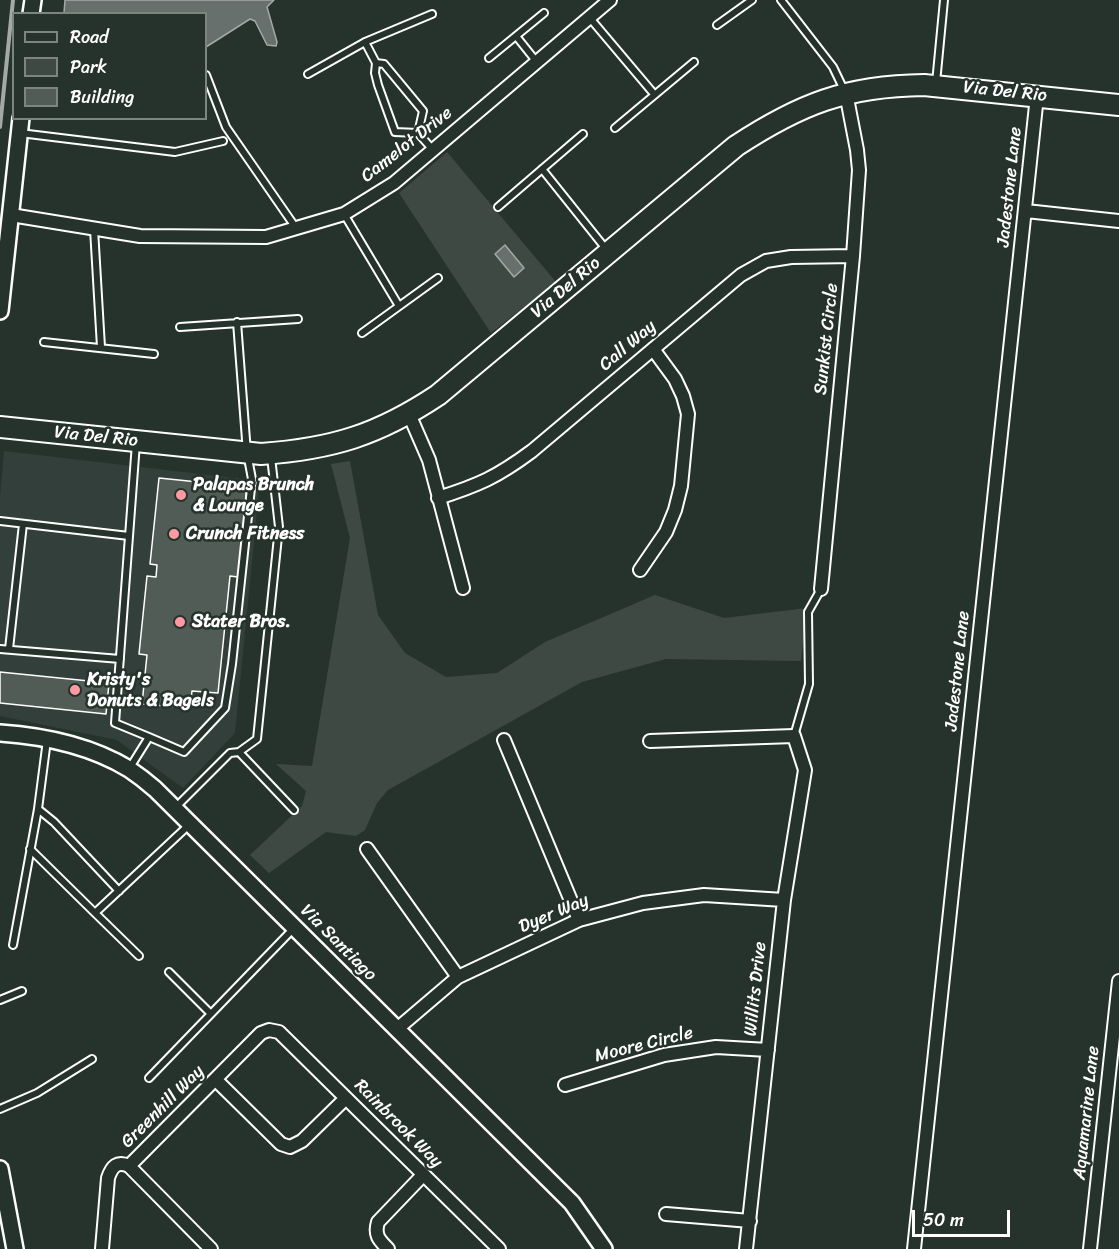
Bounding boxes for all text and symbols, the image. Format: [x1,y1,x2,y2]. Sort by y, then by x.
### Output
legend [12,12,207,120]
text: Road [70,21,109,53]
text: Park [70,51,107,83]
street label: Via Del Rio [962,77,1048,107]
text: Building [70,81,134,113]
street label: Camelot Drive [357,103,457,187]
street label: Jadestone Lane [993,126,1027,248]
street label: Via Del Rio [527,253,605,323]
street label: Sunkist Circle [810,282,844,396]
street label: Call Way [595,316,661,376]
street label: Via Del Rio [53,422,139,452]
place label: Palapas Brunch & Lounge [193,474,314,516]
marker: Palapas Brunch & Lounge [174,488,188,502]
place label: Crunch Fitness [186,523,304,545]
marker: Crunch Fitness [167,527,181,541]
street label: Jadestone Lane [941,610,975,732]
place label: Stater Bros. [192,611,291,633]
marker: Stater Bros. [173,615,187,629]
place label: Kristy's Donuts & Bagels [87,669,214,712]
marker: Kristy's Donuts & Bagels [68,683,82,697]
street label: Dyer Way [516,890,592,938]
street label: Via Santiago [295,900,381,986]
street label: Willits Drive [740,941,772,1037]
street label: Moore Circle [593,1022,695,1068]
street label: Aquamarine Lane [1069,1045,1105,1181]
street label: Greenhill Way [117,1061,209,1153]
street label: Rainbrook Way [349,1075,447,1173]
scale bar [915,1198,1012,1236]
text: 50 m [923,1204,964,1236]

